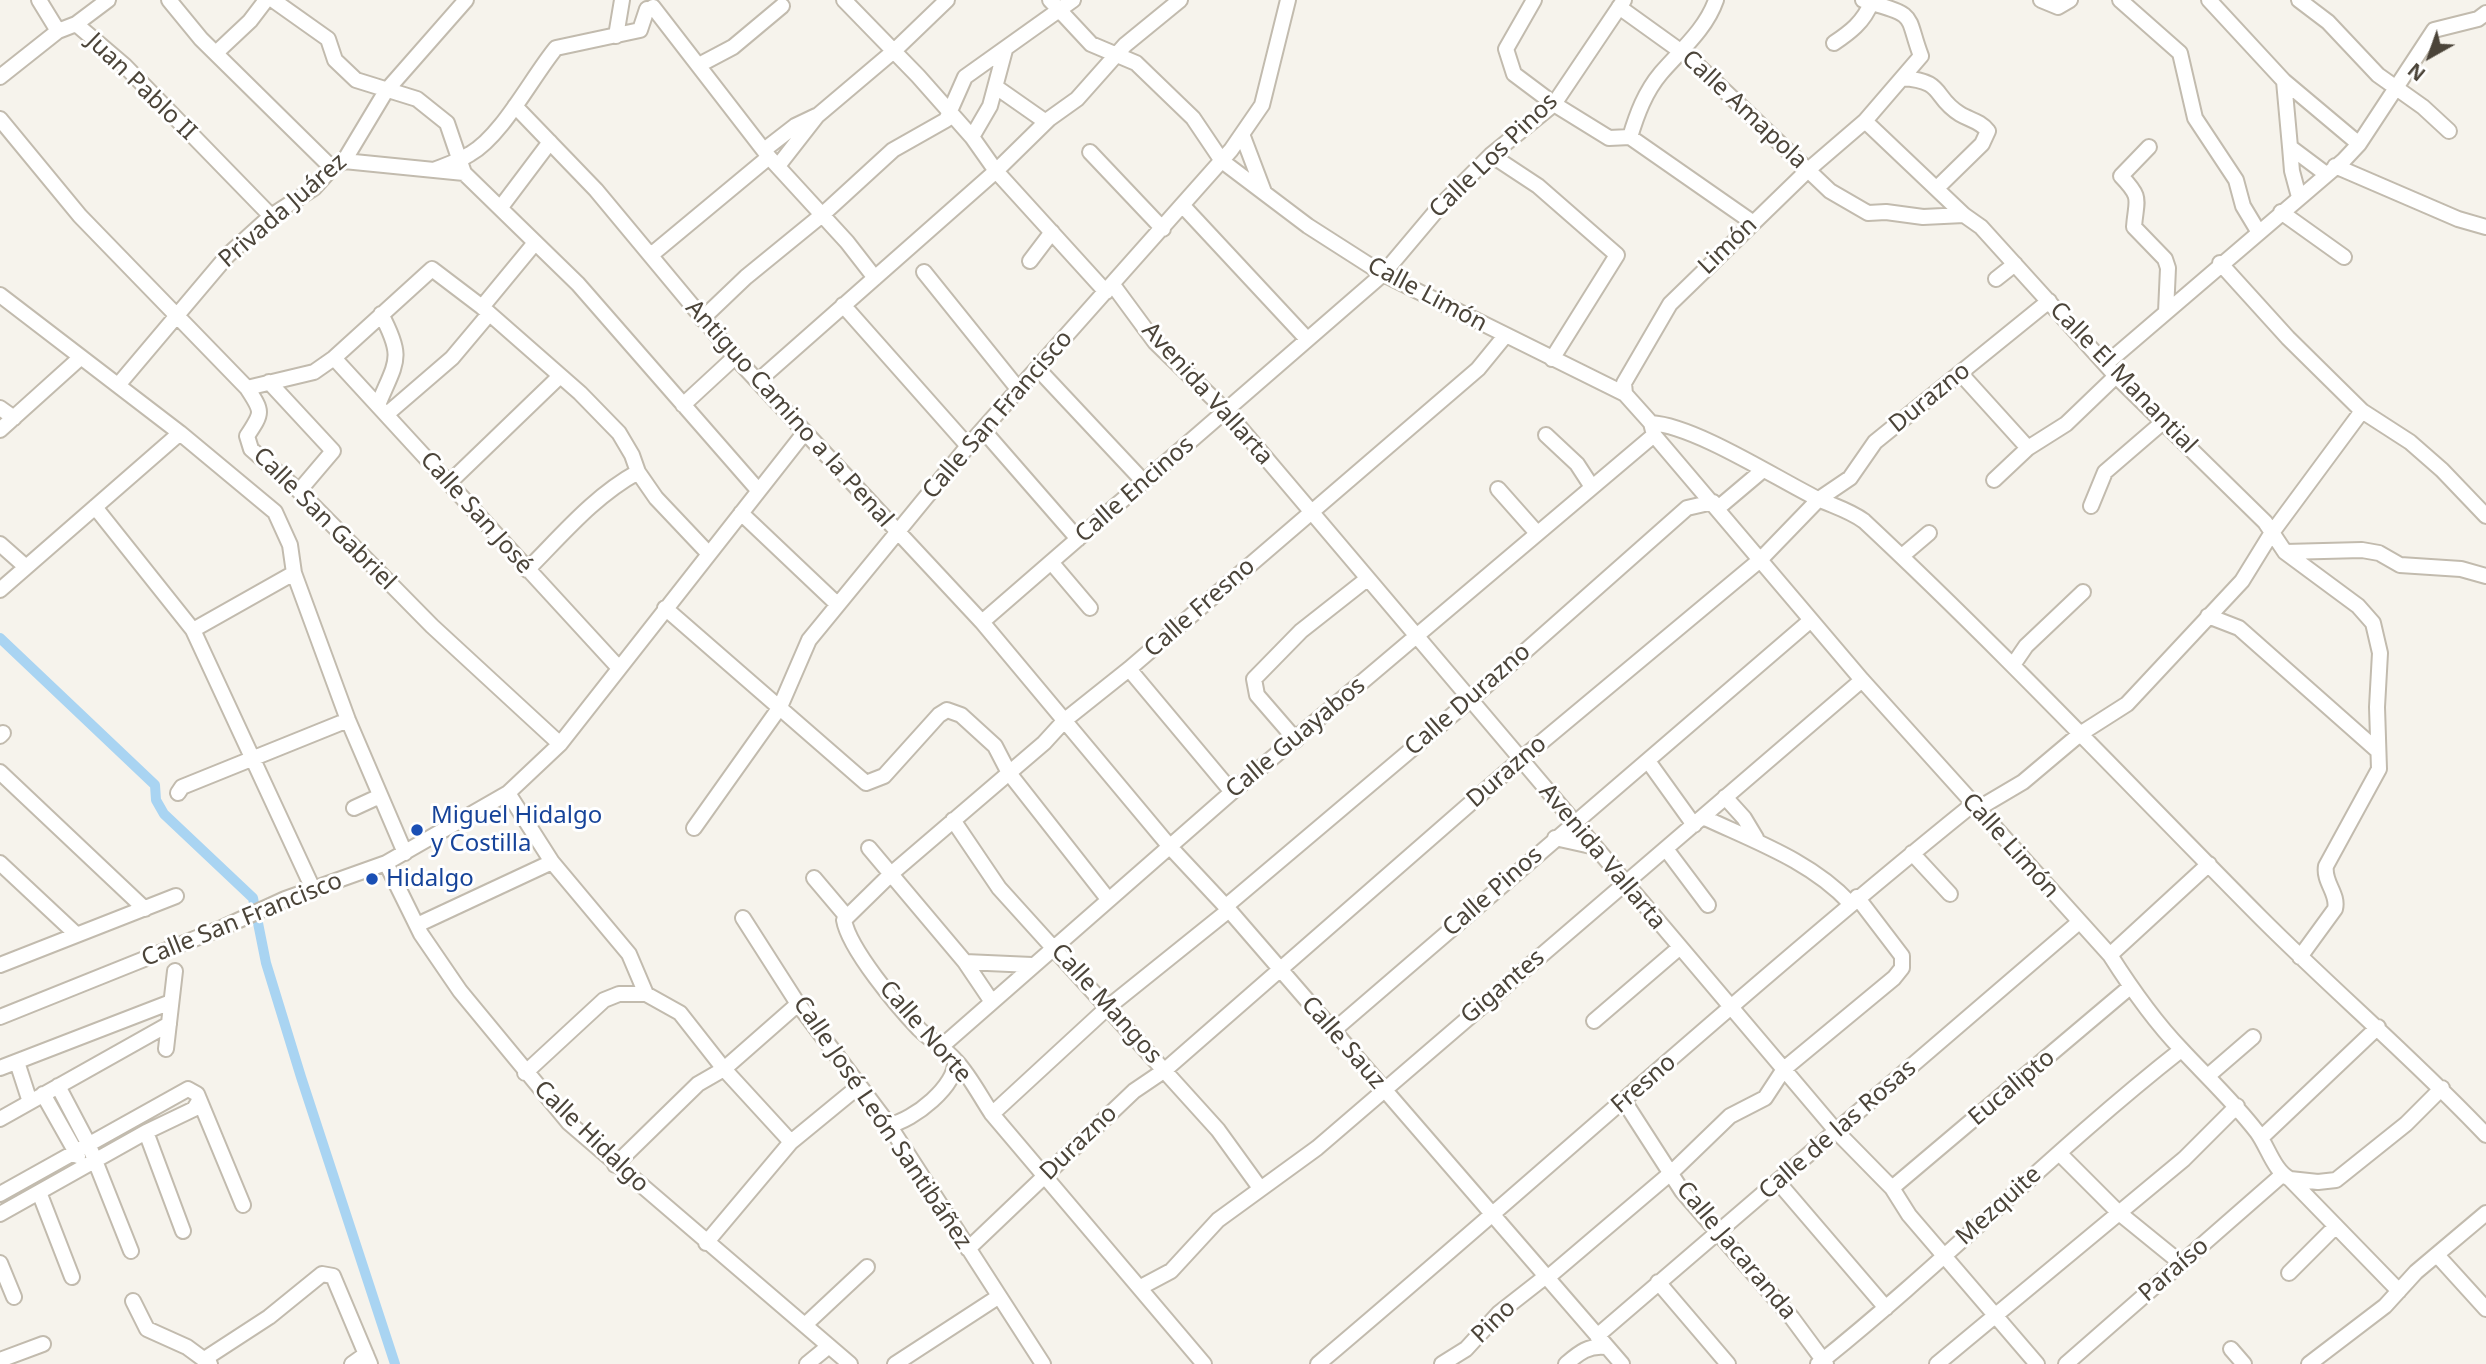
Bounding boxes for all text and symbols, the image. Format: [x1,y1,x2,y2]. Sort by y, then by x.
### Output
north arrow [2395,21,2465,91]
street label: Juan Pablo II [80,27,202,147]
street label: Calle Amapola [1675,45,1813,175]
text: N [2402,57,2431,87]
street label: Calle Los Pinos [1424,88,1564,224]
street label: Privada Juárez [213,148,353,274]
street label: Limón [1693,211,1763,281]
street label: Calle Limón [1362,251,1492,339]
street label: Antiguo Camino a la Penal [679,294,899,534]
street label: Calle El Manantial [2043,296,2203,460]
street label: Avenida Vallarta [1135,317,1279,471]
street label: Calle San Francisco [917,325,1079,505]
street label: Durazno [1884,357,1976,439]
street label: Calle Encinos [1070,431,1200,549]
street label: Calle San Gabriel [247,442,401,596]
street label: Calle San José [414,446,538,580]
street label: Calle Fresno [1139,552,1261,664]
street label: Calle Durazno [1399,638,1537,762]
street label: Calle Guayabos [1220,671,1372,805]
street label: Durazno [1461,730,1553,814]
street label: Avenida Vallarta [1533,778,1671,936]
street label: Calle Limón [1955,788,2065,904]
place label: Miguel Hidalgo y Costilla [431,802,602,858]
marker: Miguel Hidalgo y Costilla [409,822,425,838]
street label: Calle Pinos [1437,841,1549,943]
place label: Hidalgo [386,865,474,893]
street label: Calle San Francisco [137,867,347,973]
marker: Hidalgo [364,871,380,887]
street label: Calle Mangos [1045,938,1167,1070]
street label: Gigantes [1455,944,1551,1030]
street label: Calle Norte [873,975,977,1089]
street label: Calle José León Santibáñez [787,991,977,1255]
street label: Calle Sauz [1295,991,1391,1095]
street label: Eucalipto [1963,1044,2061,1132]
street label: Fresno [1606,1048,1682,1120]
street label: Calle de las Rosas [1754,1054,1922,1206]
street label: Calle Hidalgo [528,1075,654,1199]
street label: Durazno [1035,1099,1123,1187]
street label: Mezquite [1951,1160,2047,1252]
street label: Calle Jacaranda [1670,1176,1802,1326]
street label: Paraíso [2133,1232,2215,1308]
street label: Pino [1466,1294,1522,1350]

